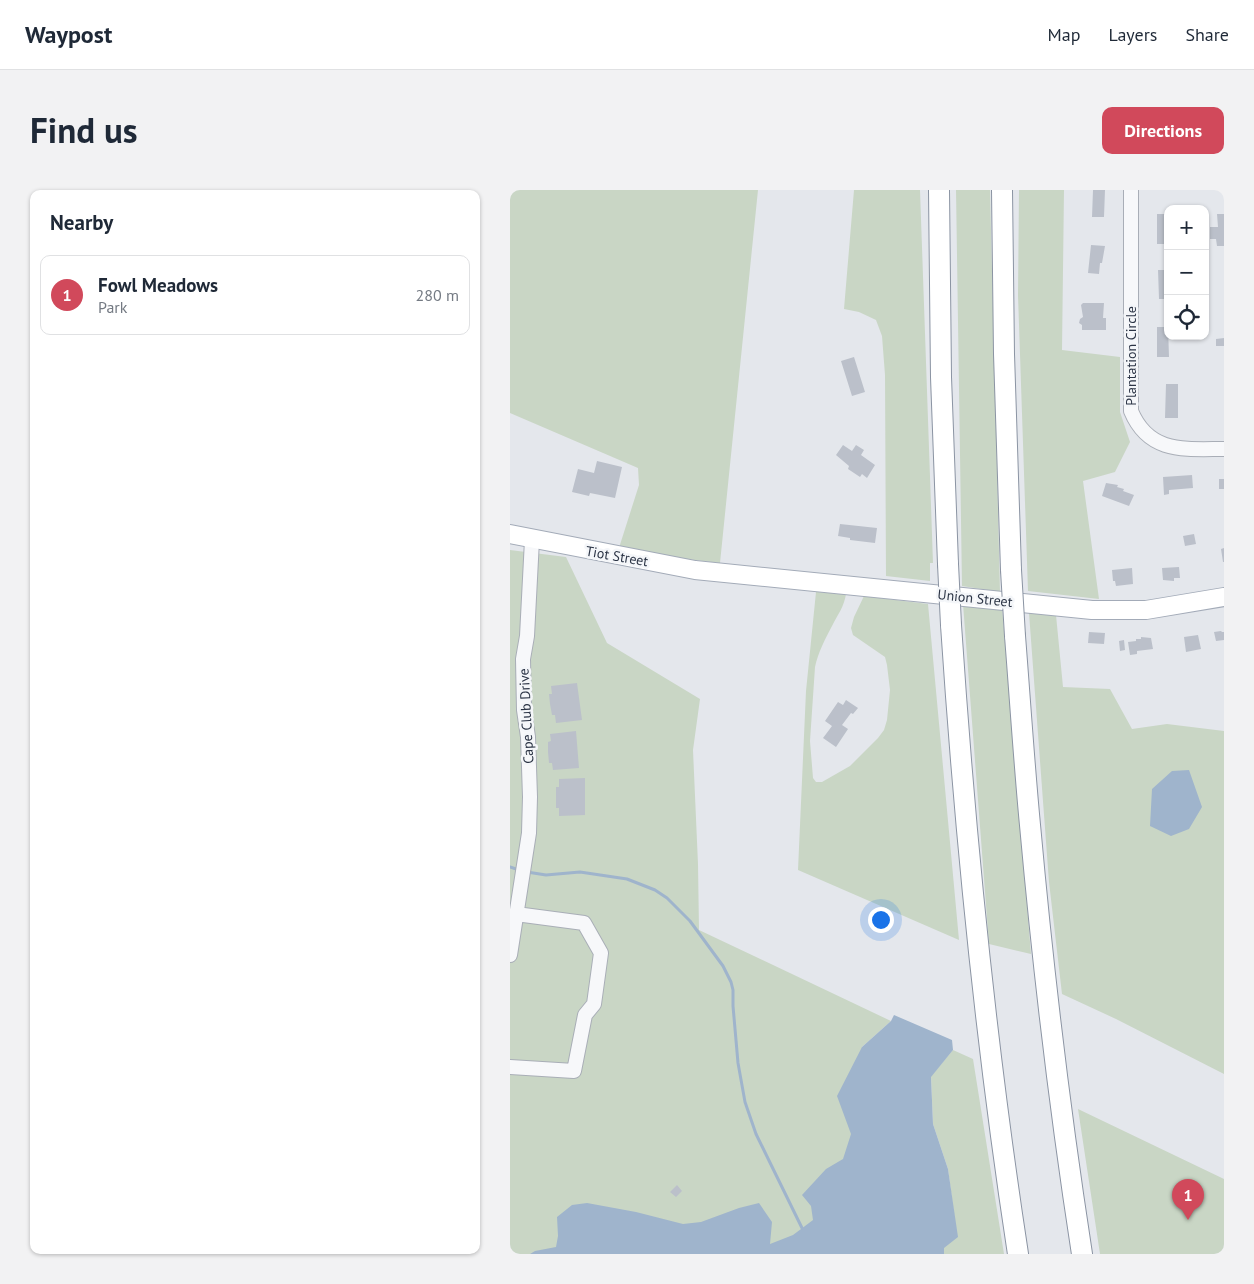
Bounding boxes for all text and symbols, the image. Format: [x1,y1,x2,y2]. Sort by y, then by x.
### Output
text: Waypost [25,19,112,50]
text: Map [1048,23,1080,46]
text: Layers [1108,23,1157,46]
text: Share [1185,23,1229,46]
text: Find us [30,107,138,153]
button: Directions [1102,107,1224,154]
map controls [1164,205,1209,340]
button: + [1164,205,1209,250]
text: Nearby [50,209,113,236]
button: − [1164,250,1209,295]
text: Fowl Meadows [98,273,218,297]
text: 1 [62,285,72,305]
text: 280 m [416,285,459,305]
button: locate [1164,295,1209,340]
text: Park [98,297,127,317]
street label: Plantation Circle [1122,306,1140,406]
street label: Tiot Street [584,542,650,570]
street label: Union Street [937,585,1014,611]
street label: Cape Club Drive [515,668,537,764]
your location [868,907,894,933]
pin: 1 [1172,1179,1204,1220]

